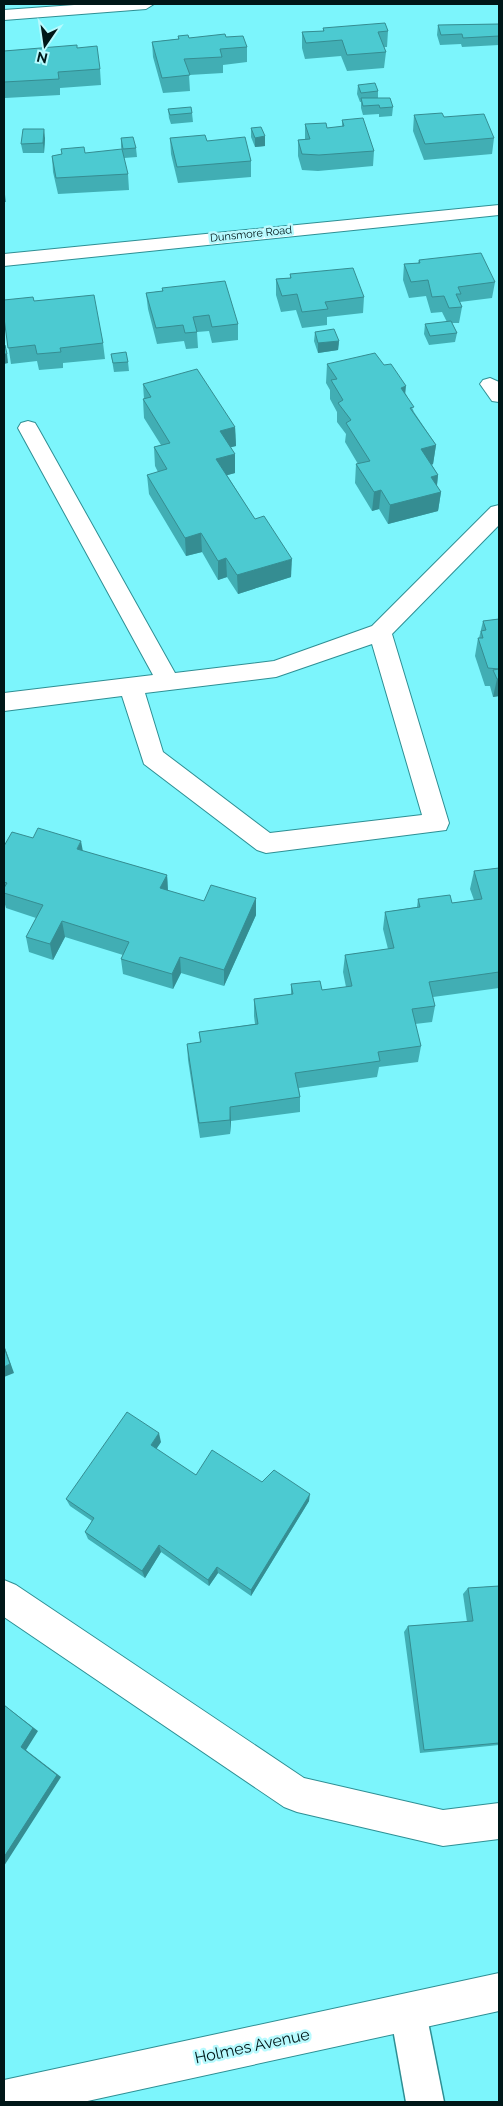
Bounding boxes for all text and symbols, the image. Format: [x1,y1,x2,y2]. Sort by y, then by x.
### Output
north arrow [20,20,70,70]
text: N [35,49,49,67]
street label: Dunsmore Road [209,223,293,245]
street label: Holmes Avenue [193,2025,311,2067]

